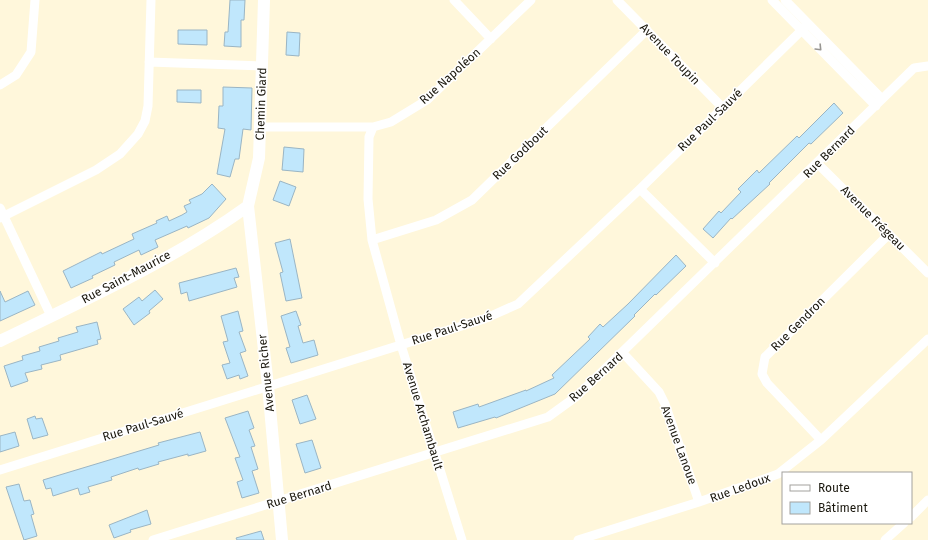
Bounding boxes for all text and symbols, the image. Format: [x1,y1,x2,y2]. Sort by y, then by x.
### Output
street label: Avenue Toupin [637,20,703,88]
one-way arrow [814,43,822,51]
street label: Rue Napoléon [417,45,483,107]
street label: Chemin Giard [253,67,269,141]
street label: Rue Paul-Sauvé [675,86,745,154]
street label: Rue Godbout [490,123,551,183]
street label: Rue Bernard [800,123,858,181]
street label: Avenue Frégeau [838,183,908,253]
street label: Rue Saint-Maurice [79,248,173,306]
street label: Rue Gendron [768,294,828,354]
street label: Rue Paul-Sauvé [410,308,494,348]
street label: Avenue Richer [255,333,277,412]
street label: Rue Bernard [566,349,626,405]
street label: Avenue Archambault [400,360,446,472]
street label: Avenue Lanoue [658,404,700,486]
street label: Rue Paul-Sauvé [101,406,185,444]
street label: Rue Ledoux [708,471,772,505]
legend [782,472,912,524]
street label: Rue Bernard [265,478,333,512]
text: Route [818,481,850,495]
text: Bâtiment [818,501,868,515]

